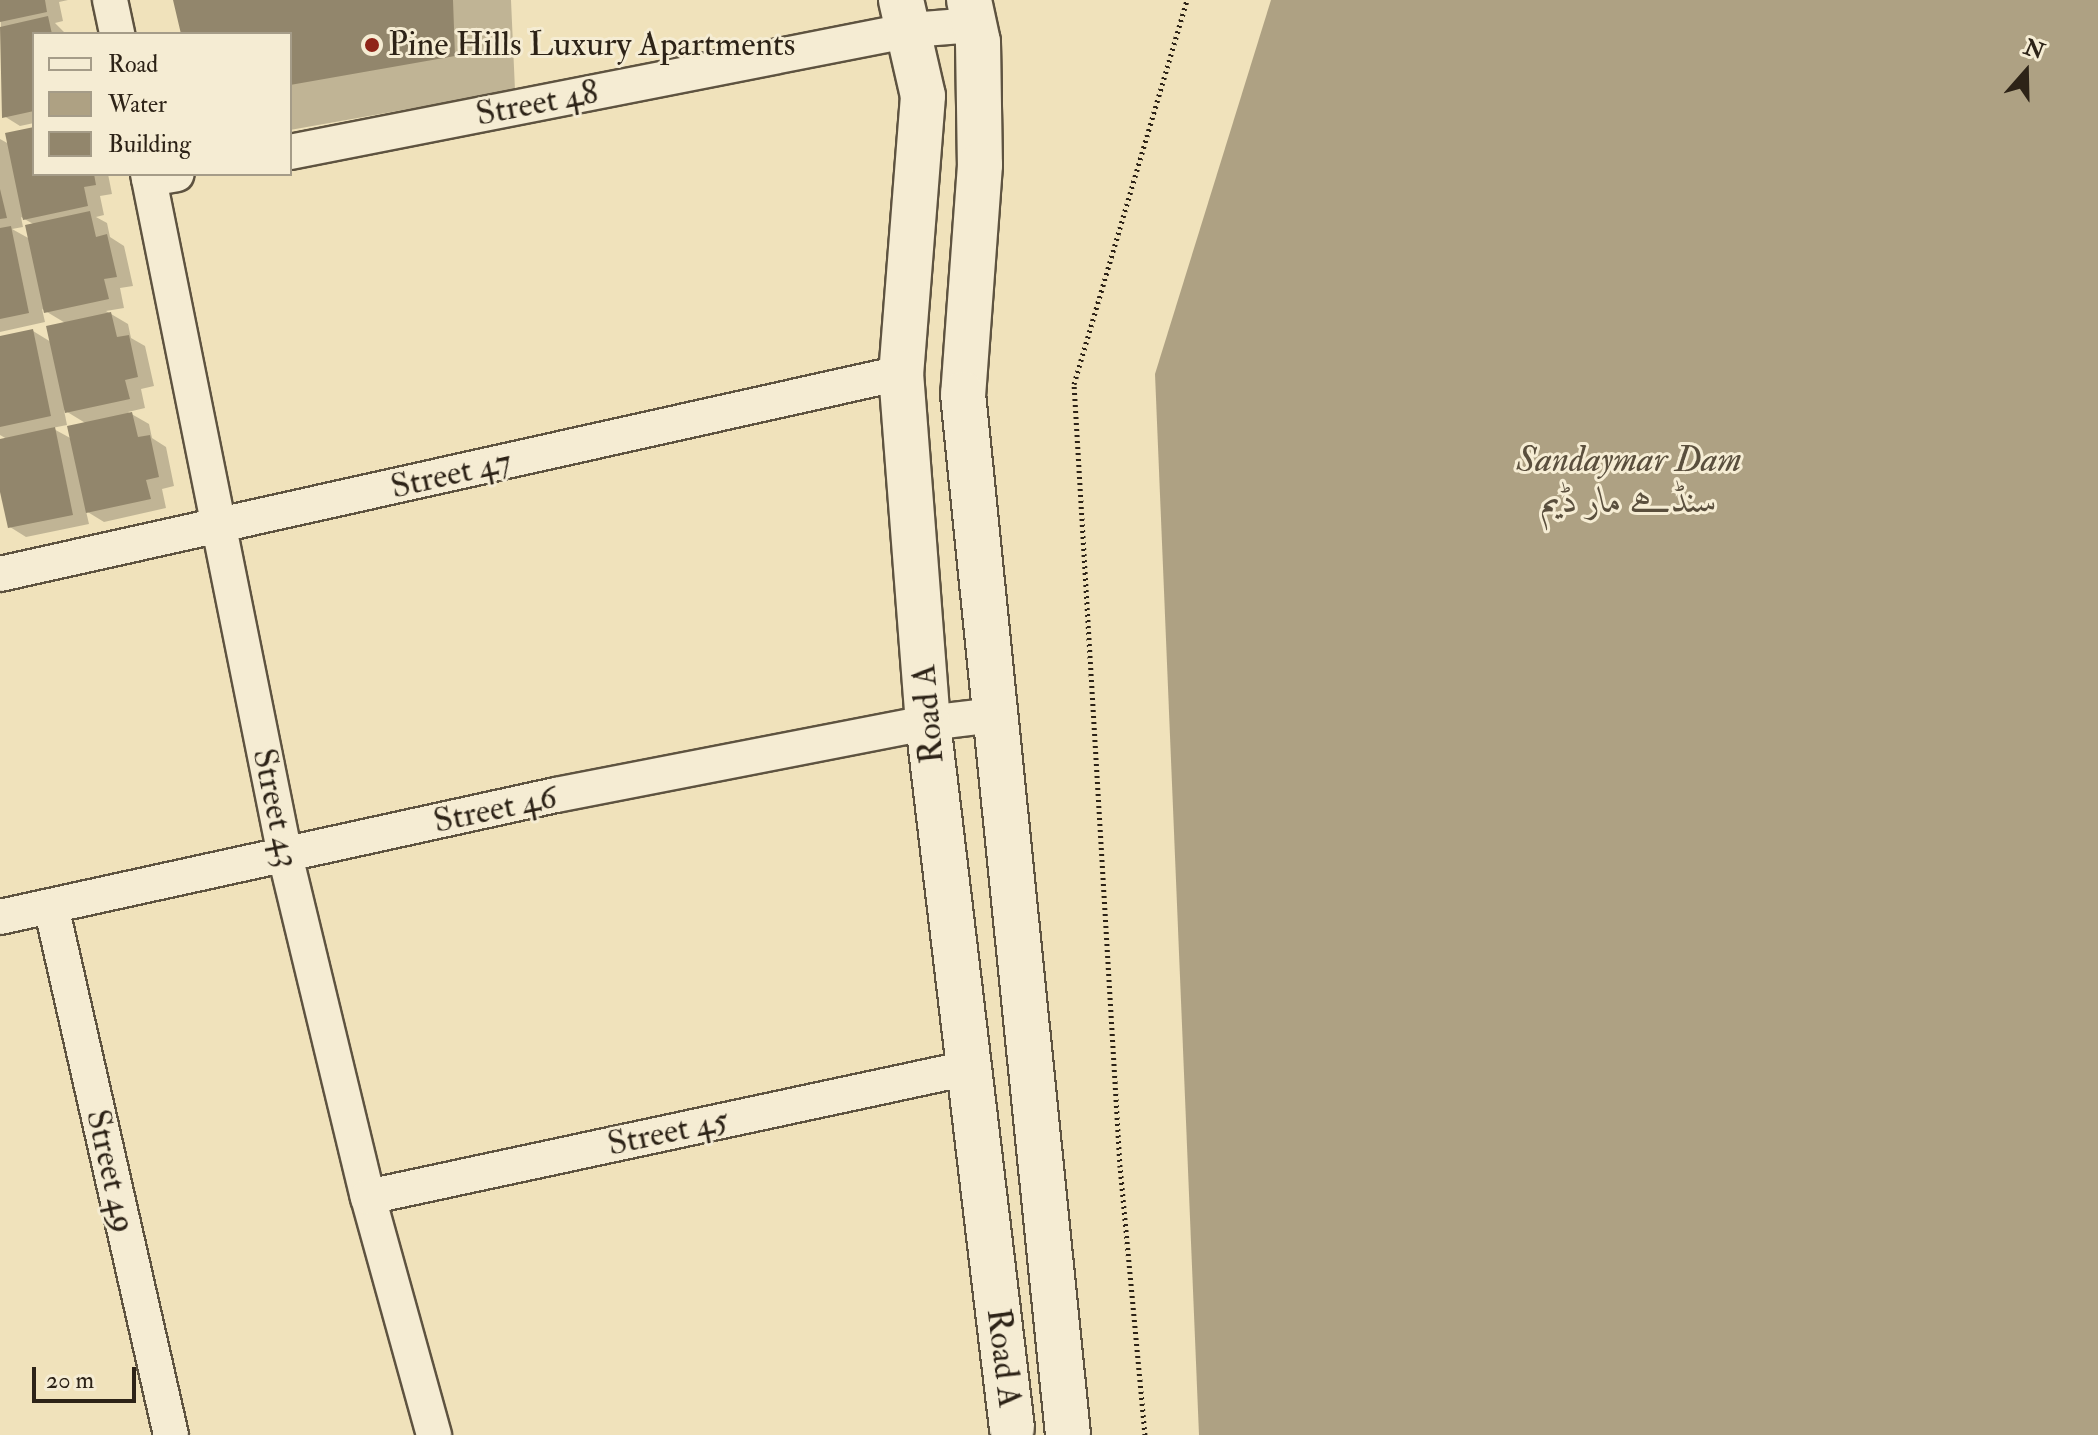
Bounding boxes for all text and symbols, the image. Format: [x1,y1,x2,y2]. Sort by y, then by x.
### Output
place label: Pine Hills Luxury Apartments [388,25,795,65]
legend [32,32,292,176]
north arrow [1986,32,2066,112]
text: N [2020,33,2048,66]
marker: Pine Hills Luxury Apartments [363,36,381,54]
text: Road [108,49,158,80]
street label: Street 48 [473,71,601,135]
text: Water [108,89,167,120]
text: Building [108,129,191,160]
water label: Sandaymar Dam سنڈھے مار ڈیم [1516,437,1742,522]
street label: Street 47 [387,440,515,508]
street label: Road A [903,662,953,766]
street label: Street 43 [244,745,308,871]
street label: Street 46 [430,776,560,842]
street label: Street 45 [604,1099,732,1165]
street label: Street 49 [77,1106,145,1236]
street label: Road A [978,1306,1030,1410]
scale bar [36,1351,140,1401]
text: 20 m [46,1365,94,1396]

